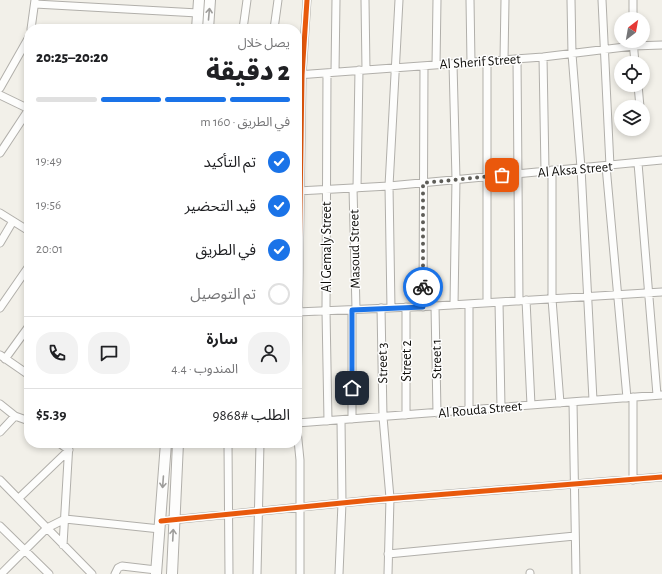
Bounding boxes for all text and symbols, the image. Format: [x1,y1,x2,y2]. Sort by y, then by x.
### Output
one-way arrow [205,8,212,21]
north arrow [614,12,650,48]
map controls [614,12,650,136]
text: يصل خلال [238,37,290,50]
text: 20:20–20:25 [36,50,108,65]
street label: Al Sherif Street [439,52,522,72]
button: locate [614,56,650,92]
text: 2 دقيقة [206,59,290,85]
button: layers [614,100,650,136]
text: في الطريق · 160 m [200,116,290,129]
icon: check [268,151,290,173]
text: 19:49 [36,155,62,168]
text: تم التأكيد [203,155,256,170]
pin [485,158,519,192]
street label: Al Aksa Street [537,160,614,180]
icon: bag [491,164,513,186]
icon: check [268,195,290,217]
text: 19:56 [36,199,61,212]
text: قيد التحضير [185,199,256,214]
street label: Al Gemaly Street [320,201,334,292]
street label: Masoud Street [347,209,363,289]
icon: check [268,239,290,261]
text: 20:01 [36,243,63,256]
text: في الطريق [196,243,256,258]
courier [403,267,443,307]
icon: bike [412,276,434,298]
text: تم التوصيل [190,287,256,302]
button: phone [36,332,78,374]
button: chat [88,332,130,374]
text: سارة [206,332,238,347]
button: person [248,332,290,374]
street label: Street 1 [430,339,444,379]
street label: Street 2 [400,340,414,382]
street label: Street 3 [376,342,390,384]
text: المندوب · 4.4 [171,363,238,376]
pin [335,371,369,405]
icon: home [341,377,363,399]
street label: Al Rouda Street [438,399,523,421]
text: $5.39 [36,407,66,422]
text: الطلب #9868 [212,408,290,423]
one-way arrow [160,475,167,488]
one-way arrow [169,529,176,542]

